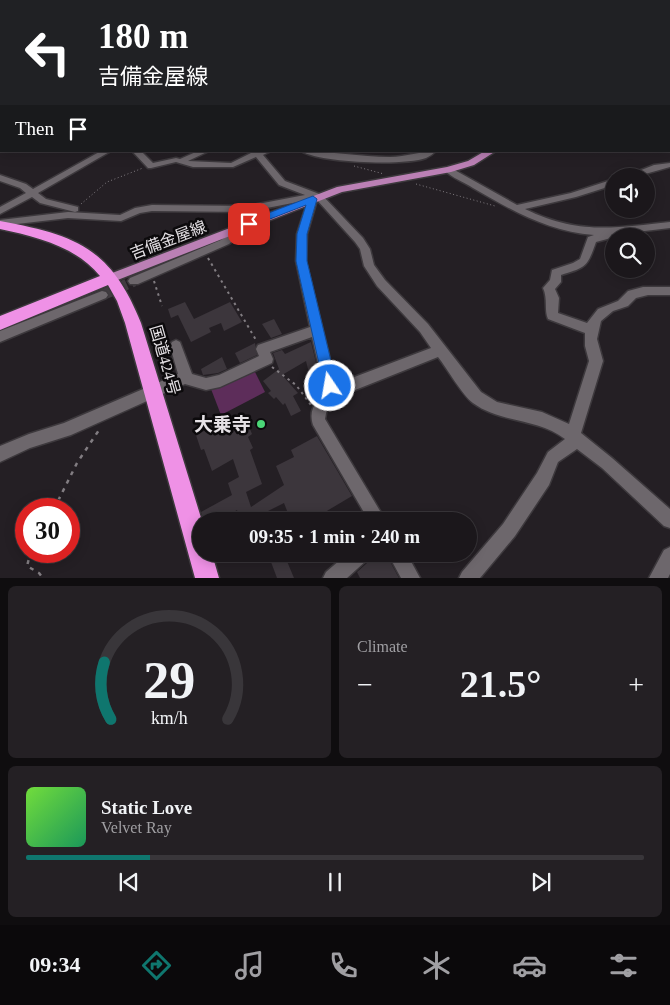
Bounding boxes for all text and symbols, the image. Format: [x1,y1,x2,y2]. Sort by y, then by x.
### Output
text: 180 m [98,17,188,56]
icon: left [15,20,80,85]
text: 吉備金屋線 [98,64,208,89]
icon: arrive [64,115,92,143]
text: Then [15,118,54,139]
map controls [605,168,655,278]
button: sound [605,168,655,218]
pin [228,203,270,245]
icon: arrive [235,210,263,238]
street label: 吉備金屋線 [128,218,208,262]
button: search [605,228,655,278]
street label: 国道424号 [147,323,183,397]
position arrow [303,359,355,411]
place label: 大乗寺 [194,414,251,435]
marker: 大乗寺 [255,418,267,430]
speed limit sign: 30 [15,498,80,563]
text: 09:35 · 1 min · 240 m [249,526,420,547]
text: Climate [357,638,408,655]
text: 29 [144,652,196,709]
text: 21.5° [460,663,541,705]
text: − [357,669,373,700]
text: + [628,669,644,700]
text: km/h [151,708,188,728]
text: Static Love [101,797,192,818]
text: Velvet Ray [101,819,172,836]
icon: previous [115,868,143,896]
icon: pause [321,868,349,896]
icon: next [527,868,555,896]
icon: directions [139,948,174,983]
icon: music [232,948,267,983]
icon: phone [326,948,361,983]
icon: climate [419,948,454,983]
icon: car [512,948,547,983]
icon: filters [606,948,641,983]
text: 09:34 [29,952,81,977]

